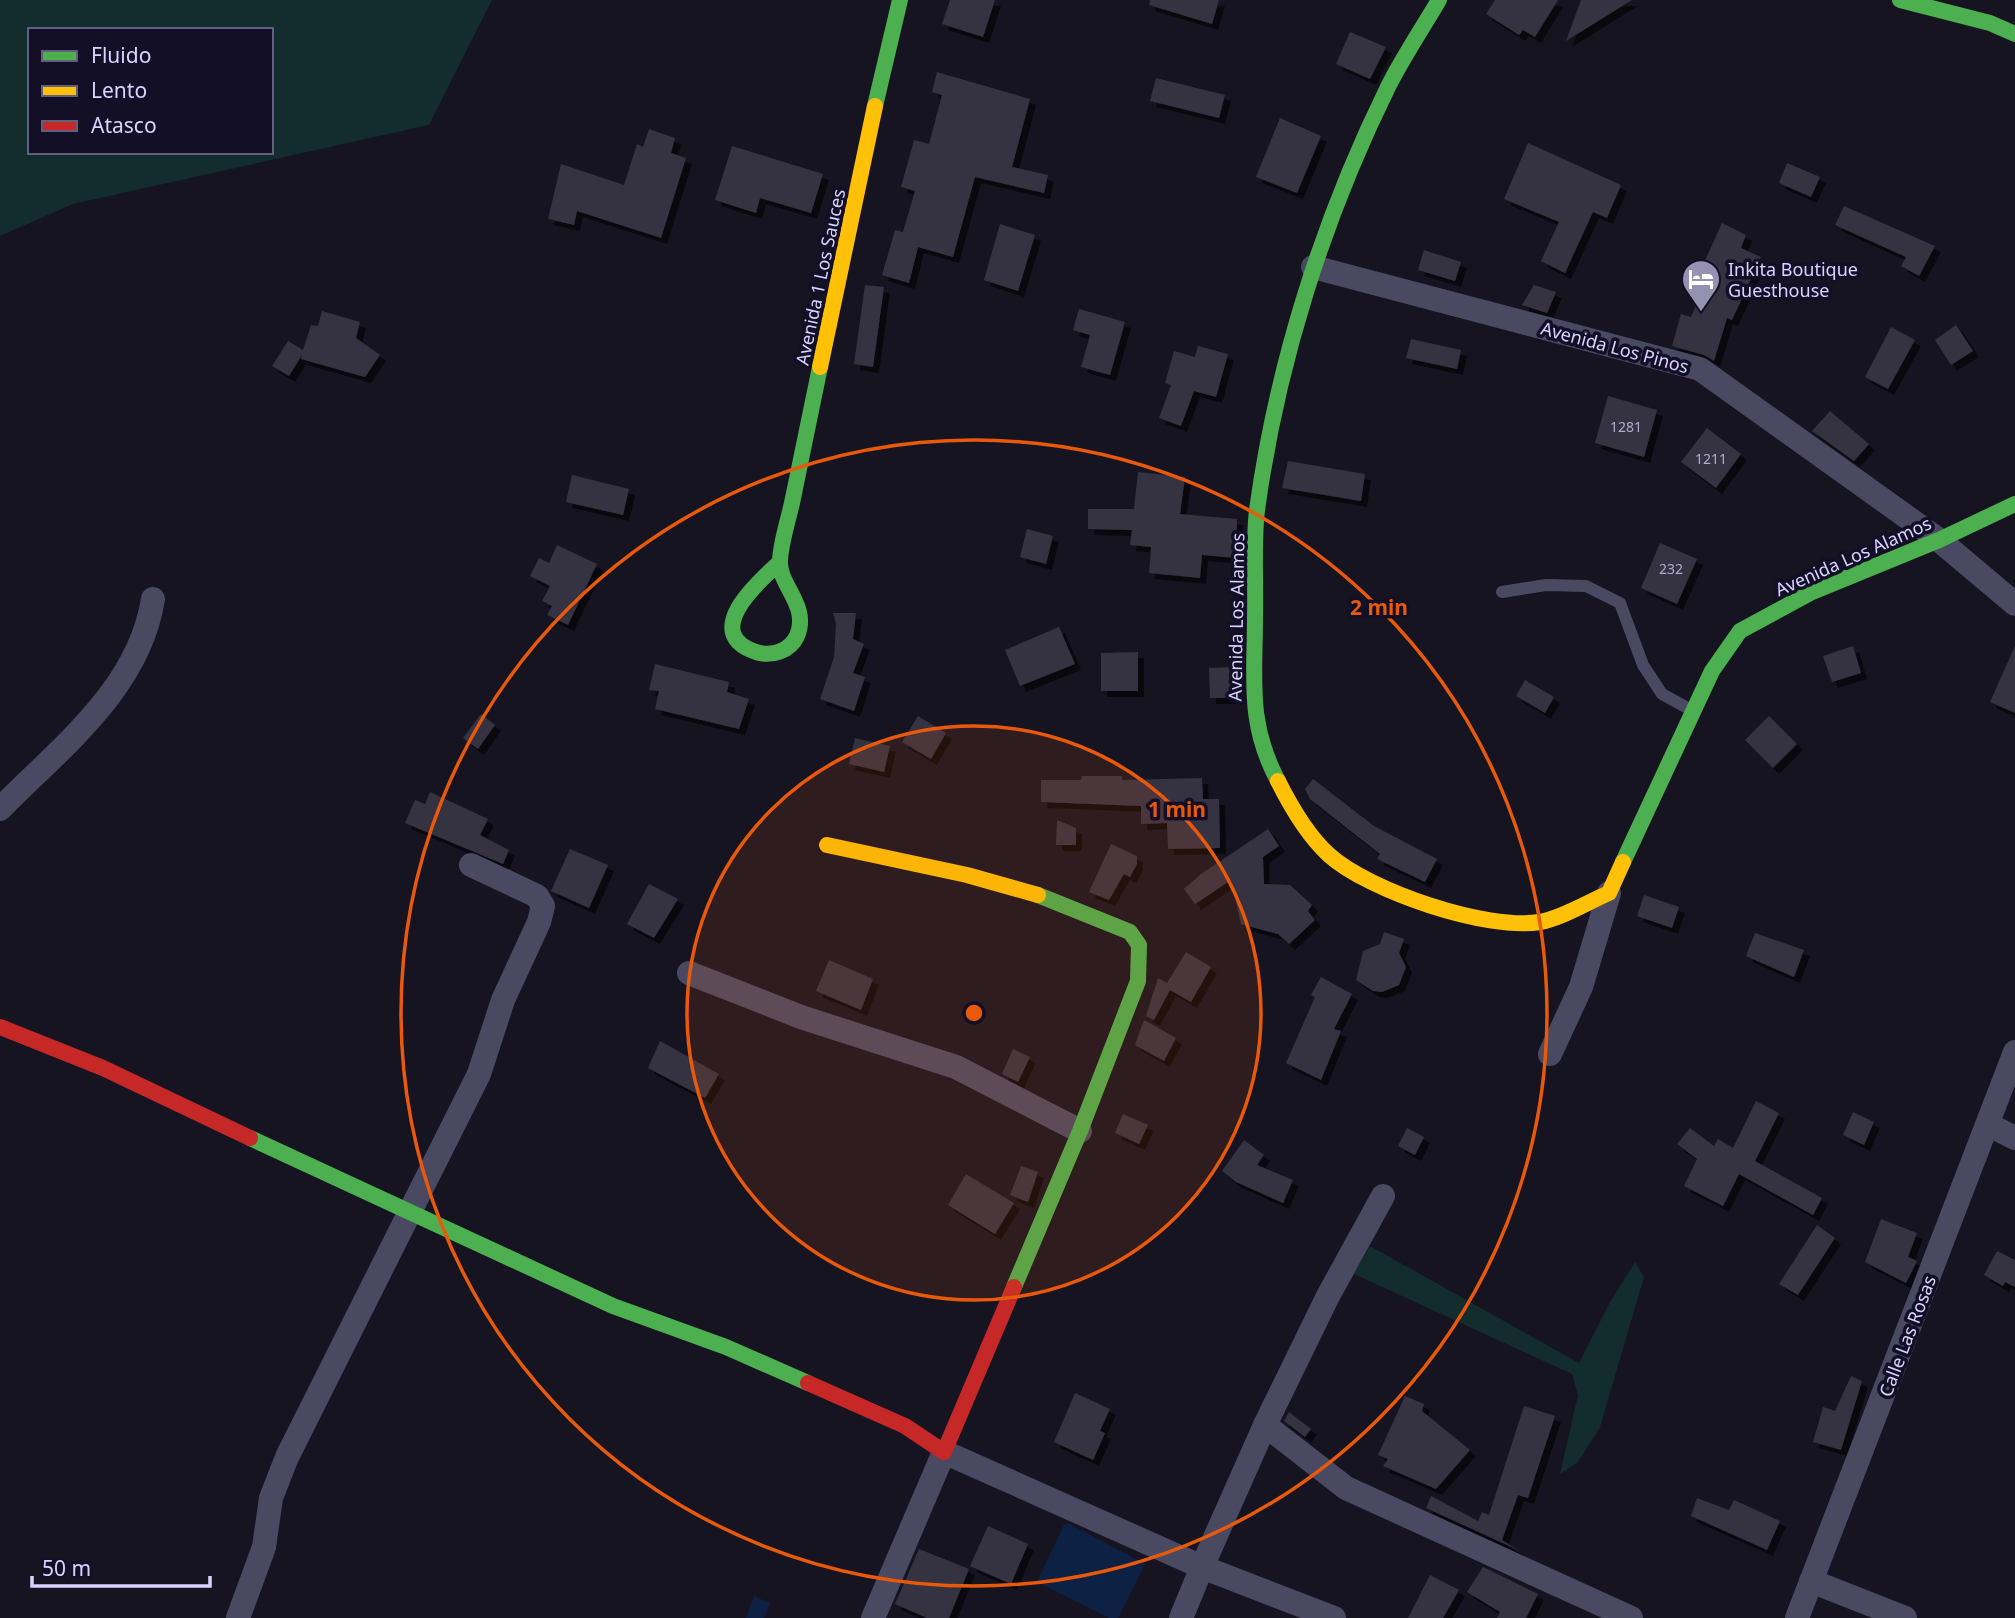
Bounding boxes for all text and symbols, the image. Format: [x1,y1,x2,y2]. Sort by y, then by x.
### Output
legend [28,28,273,154]
text: Fluido [91,41,151,69]
text: Lento [91,76,147,104]
text: Atasco [91,111,157,139]
street label: Avenida 1 Los Sauces [790,187,850,367]
place label: Inkita Boutique Guesthouse [1728,257,1858,302]
hotel icon: Inkita Boutique Guesthouse [1680,258,1722,313]
street label: Avenida Los Pinos [1538,316,1692,378]
house number: 1281 [1610,417,1642,436]
house number: 1211 [1695,449,1727,468]
street label: Avenida Los Alamos [1771,511,1935,601]
street label: Avenida Los Alamos [1223,532,1249,702]
house number: 232 [1659,559,1683,578]
text: 2 min [1350,593,1408,621]
text: 1 min [1148,795,1206,823]
centre of rings [962,1001,986,1025]
street label: Calle Las Rosas [1873,1272,1941,1400]
scale bar [32,1544,210,1588]
text: 50 m [42,1554,91,1582]

